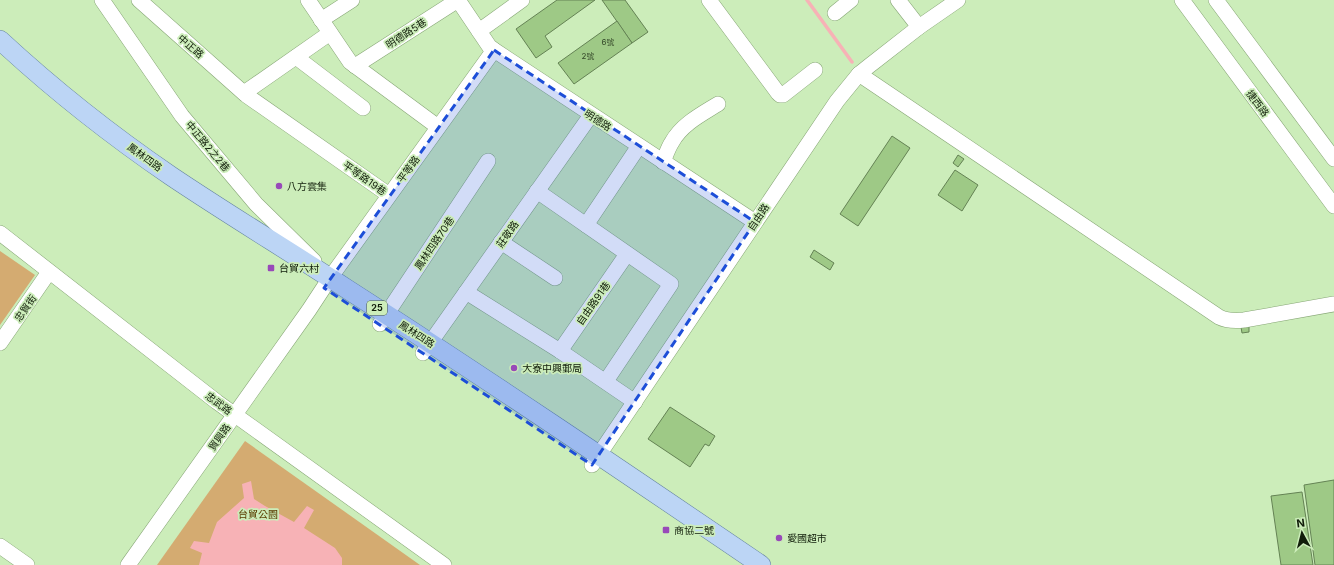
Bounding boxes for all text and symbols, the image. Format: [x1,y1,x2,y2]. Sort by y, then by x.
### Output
street label: 明德路5巷 [383,15,429,51]
street label: 中正路 [176,32,206,60]
house number: 6號 [602,37,614,47]
house number: 2號 [582,51,594,61]
street label: 捷西路 [1244,87,1272,119]
street label: 明德路 [582,107,614,133]
street label: 中正路2之2巷 [183,118,233,174]
street label: 鳳林四路 [125,140,165,174]
street label: 平等路 [394,153,422,185]
street label: 平等路19巷 [341,159,389,197]
place label: 八方雲集 [287,180,327,192]
marker: 八方雲集 [274,181,284,191]
street label: 自由路 [745,201,771,233]
street label: 鳳林四路70巷 [412,214,456,272]
street label: 莊敬路 [493,218,521,250]
place label: 台貿六村 [279,262,319,274]
marker: 台貿六村 [266,263,276,273]
street label: 自由路91巷 [574,279,612,327]
street label: 忠貿街 [11,292,39,324]
road number: 25 [367,301,387,315]
street label: 鳳林四路 [397,318,437,350]
place label: 大寮中興郵局 [522,362,582,374]
marker: 大寮中興郵局 [509,363,519,373]
street label: 忠武路 [203,389,235,417]
street label: 貿興路 [205,421,233,453]
park label: 台貿公園 [238,508,278,520]
north arrow [1282,513,1322,553]
text: N [1296,516,1306,531]
place label: 商協二號 [674,524,714,536]
marker: 商協二號 [661,525,671,535]
place label: 愛國超市 [787,532,827,544]
marker: 愛國超市 [774,533,784,543]

